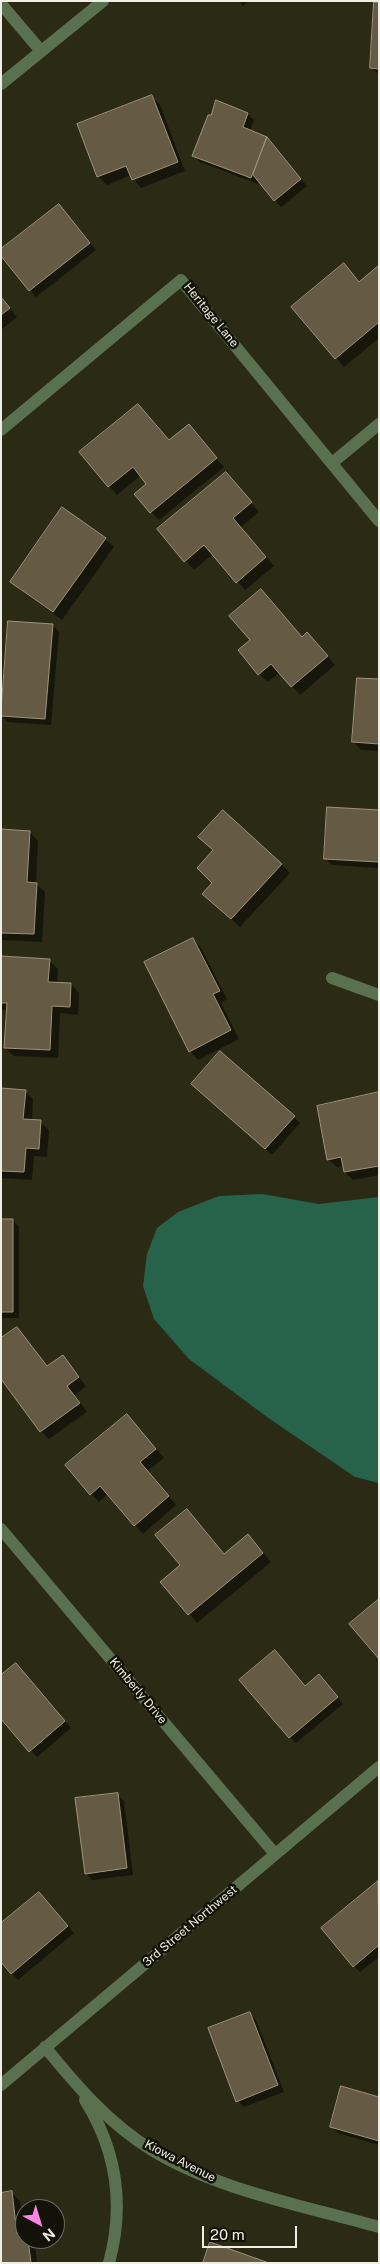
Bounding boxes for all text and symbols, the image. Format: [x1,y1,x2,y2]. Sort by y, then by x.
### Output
street label: Heritage Lane [181,280,241,350]
street label: Kimberly Drive [106,1655,170,1727]
street label: 3rd Street Northwest [140,1882,240,1970]
street label: Kiowa Avenue [142,2137,218,2185]
north arrow [15,2199,65,2249]
scale bar [205,2216,300,2248]
text: N [40,2225,58,2245]
text: 20 m [210,2226,245,2243]

